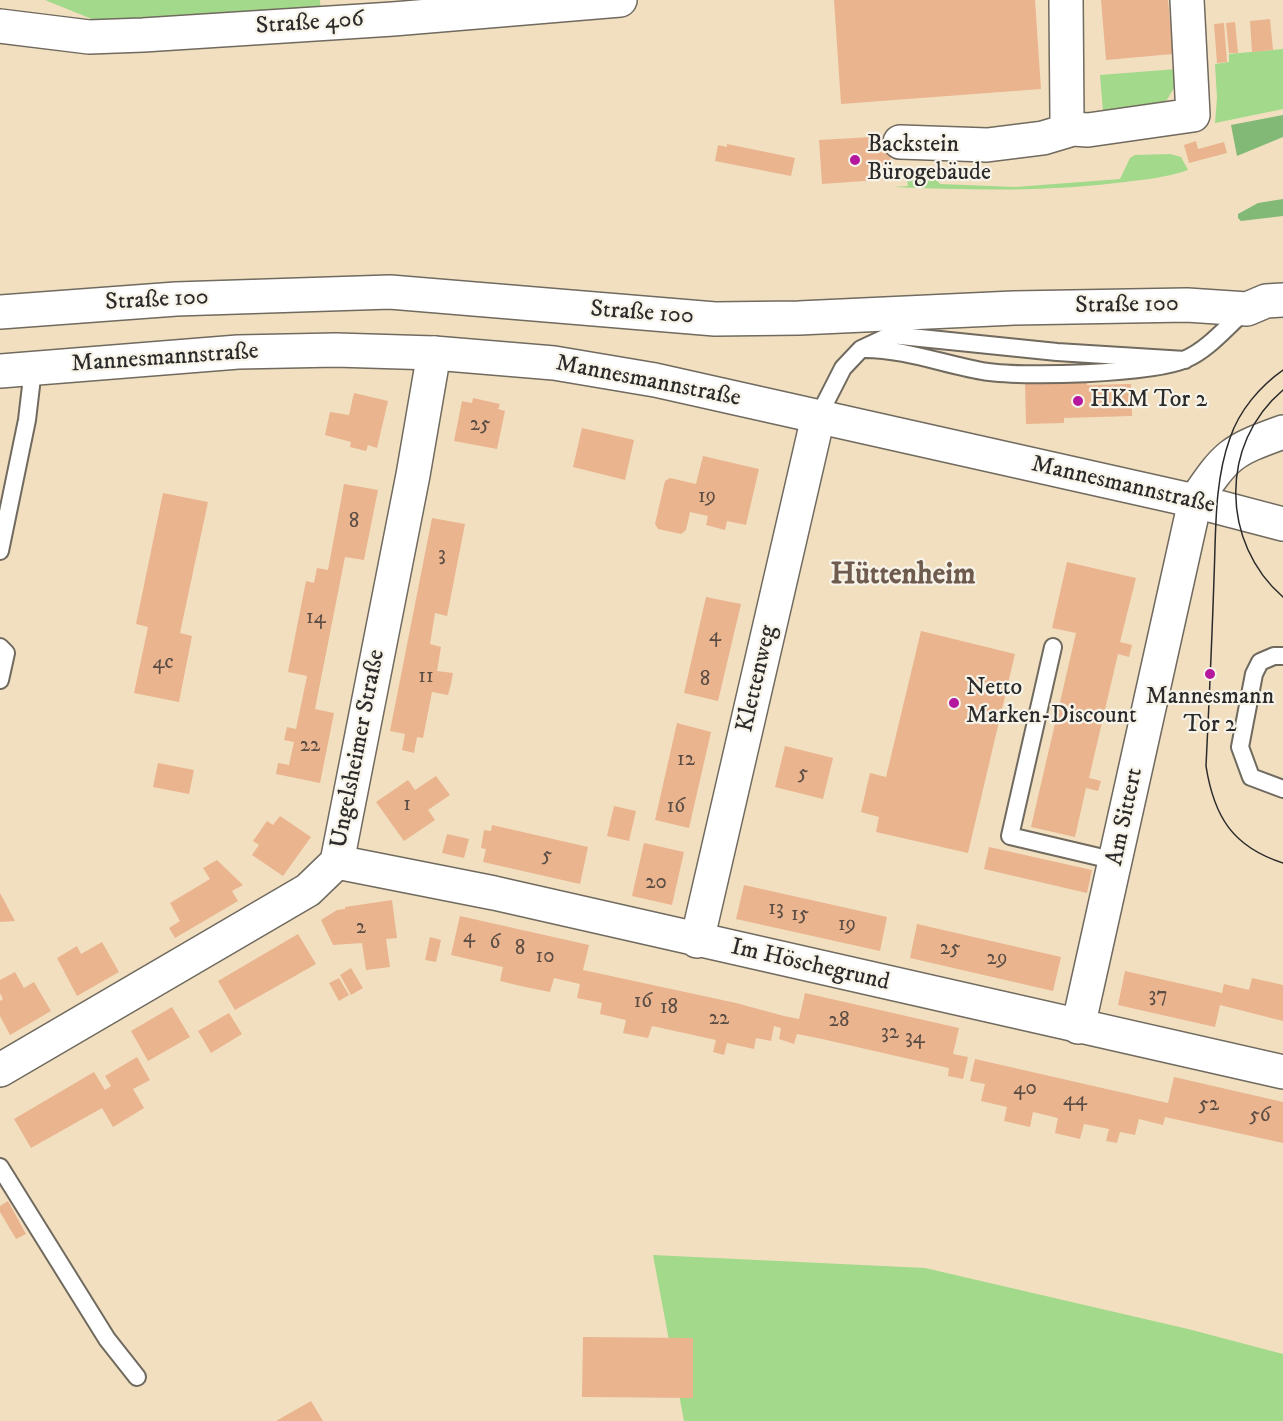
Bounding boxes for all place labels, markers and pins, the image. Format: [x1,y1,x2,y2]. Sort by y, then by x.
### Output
place label: Backstein Bürogebäude [867,132,991,188]
marker: Backstein Bürogebäude [848,153,862,167]
place label: HKM Tor 2 [1090,387,1207,415]
marker: HKM Tor 2 [1071,394,1085,408]
marker: Mannesmann Tor 2 [1203,667,1217,681]
place label: Netto Marken-Discount [966,675,1137,731]
place label: Mannesmann Tor 2 [1146,684,1274,740]
marker: Netto Marken-Discount [947,696,961,710]

